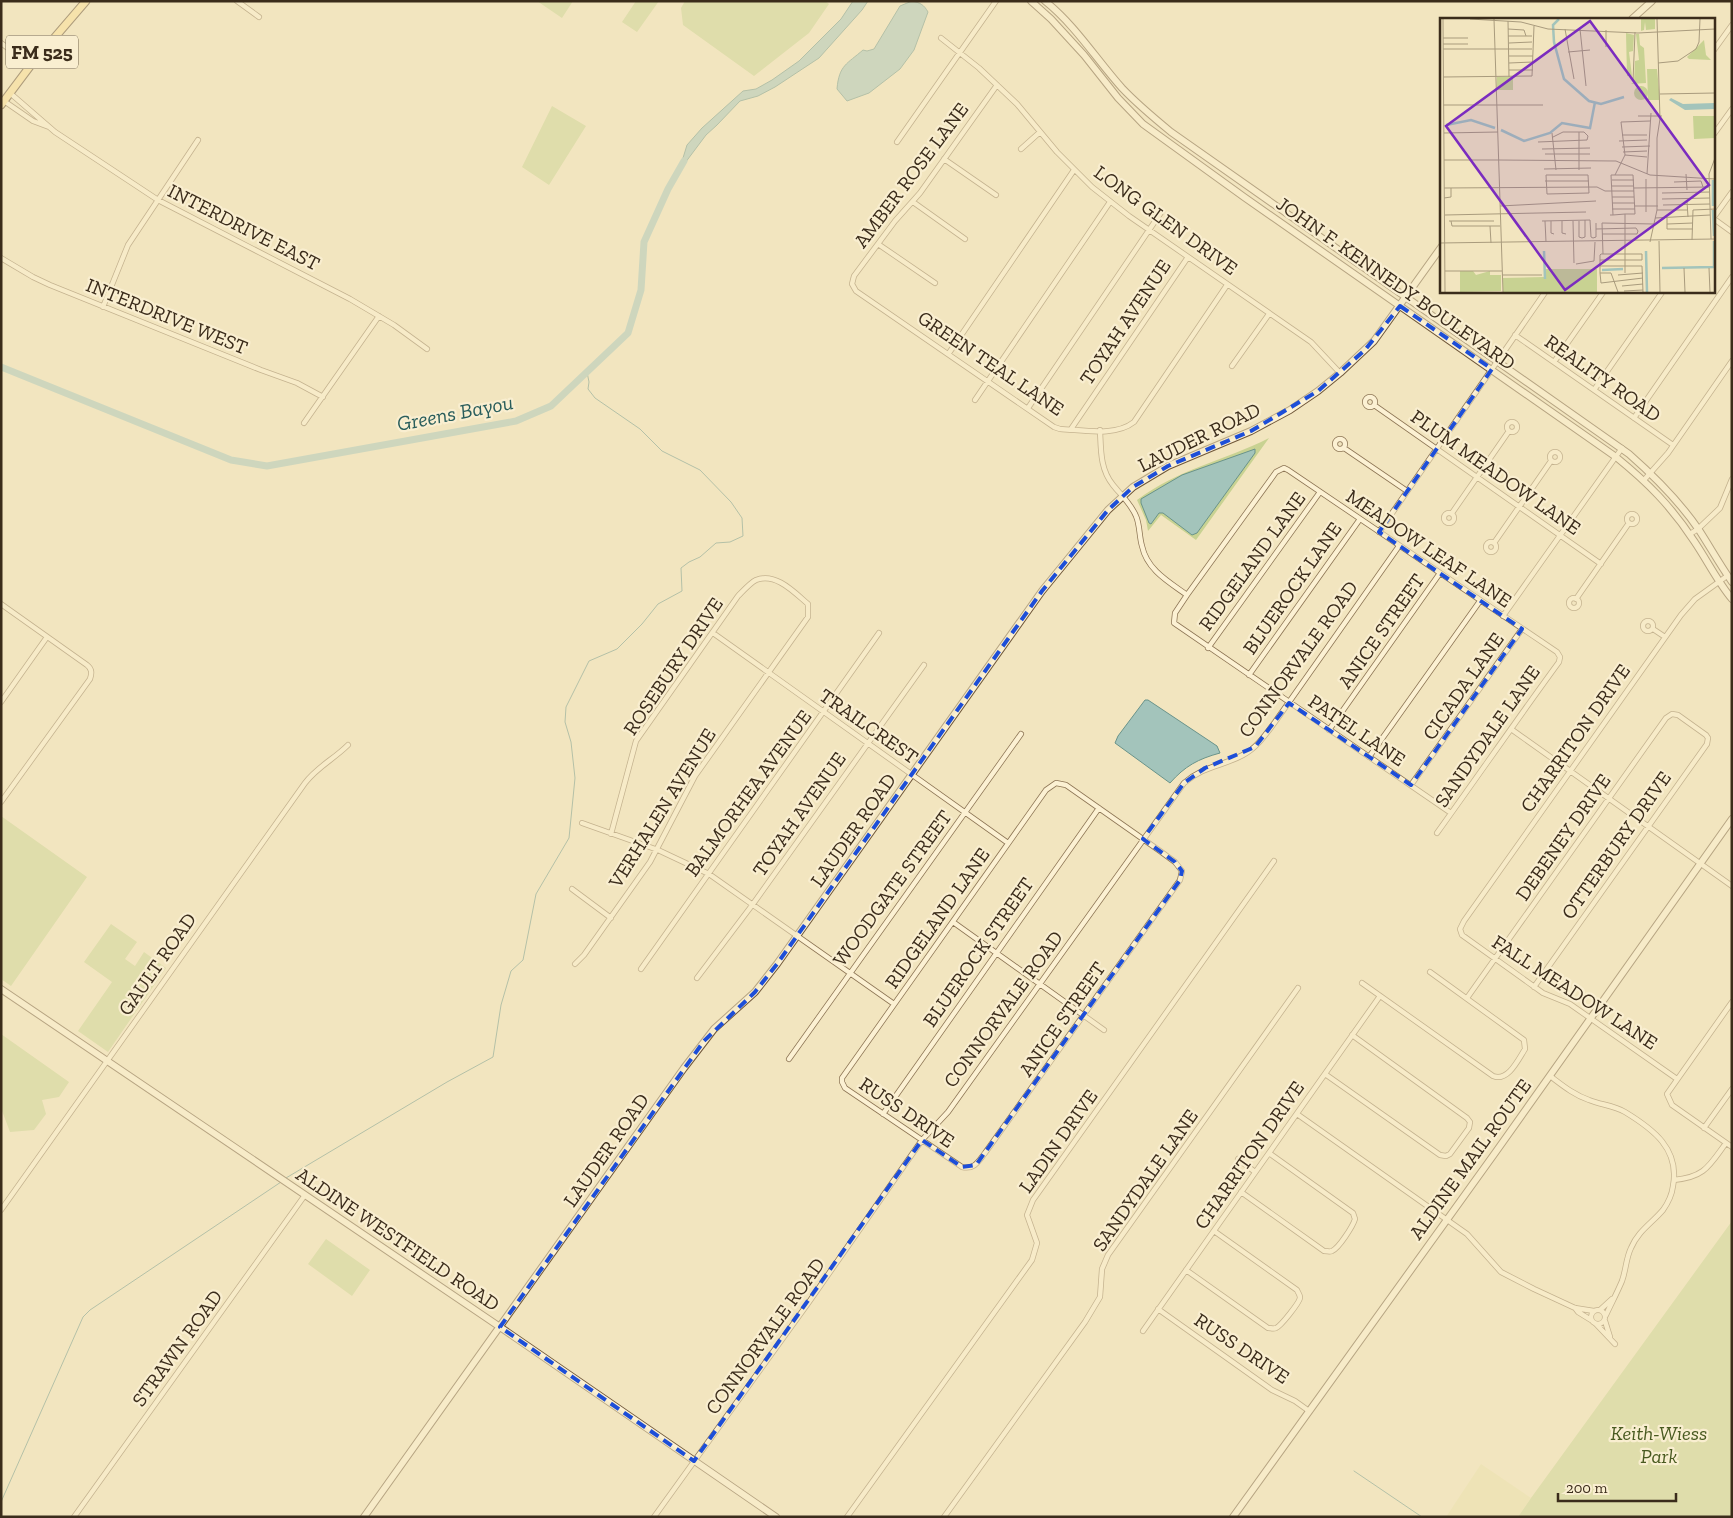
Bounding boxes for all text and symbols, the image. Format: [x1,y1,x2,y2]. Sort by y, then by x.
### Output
inset map [1440,18,1716,292]
road number: FM 525 [6,36,78,68]
street label: AMBER ROSE LANE [849,98,973,252]
street label: LONG GLEN DRIVE [1090,160,1242,280]
street label: INTERDRIVE EAST [164,178,324,276]
street label: JOHN F. KENNEDY BOULEVARD [1272,191,1520,375]
street label: TOYAH AVENUE [1074,255,1176,389]
street label: INTERDRIVE WEST [83,273,251,359]
street label: GREEN TEAL LANE [913,305,1069,421]
street label: REALITY ROAD [1540,329,1666,427]
water label: Greens Bayou [395,389,515,436]
street label: LAUDER ROAD [1134,397,1264,477]
street label: PLUM MEADOW LANE [1406,404,1586,540]
street label: MEADOW LEAF LANE [1342,484,1516,612]
street label: RIDGELAND LANE [1193,487,1311,635]
street label: BLUEROCK LANE [1237,517,1347,659]
street label: ANICE STREET [1333,569,1429,693]
street label: CONNORVALE ROAD [1233,576,1363,742]
street label: ROSEBURY DRIVE [618,593,728,739]
street label: CICADA LANE [1417,628,1509,744]
street label: CHARRITON DRIVE [1515,659,1635,817]
street label: SANDYDALE LANE [1429,660,1545,812]
street label: TRAILCREST [815,683,923,769]
street label: PATEL LANE [1304,689,1410,771]
street label: BALMORHEA AVENUE [680,705,816,881]
street label: VERHALEN AVENUE [603,724,721,893]
street label: TOYAH AVENUE [747,747,851,881]
street label: OTTERBURY DRIVE [1556,766,1676,924]
street label: LAUDER ROAD [805,769,901,891]
street label: DEBENEY DRIVE [1510,769,1616,905]
street label: WOODGATE STREET [827,805,957,971]
street label: RIDGELAND LANE [880,843,994,993]
street label: BLUEROCK STREET [917,873,1039,1031]
street label: GAULT ROAD [113,908,201,1020]
street label: CONNORVALE ROAD [938,926,1068,1092]
street label: FALL MEADOW LANE [1488,929,1662,1055]
street label: ANICE STREET [1014,957,1110,1081]
street label: RUSS DRIVE [855,1071,959,1153]
street label: ALDINE MAIL ROUTE [1404,1074,1536,1244]
street label: CHARRITON DRIVE [1189,1076,1309,1234]
street label: LADIN DRIVE [1014,1085,1102,1197]
street label: LAUDER ROAD [558,1089,654,1211]
street label: SANDYDALE LANE [1087,1104,1203,1256]
street label: ALDINE WESTFIELD ROAD [292,1162,504,1316]
street label: CONNORVALE ROAD [700,1253,830,1419]
street label: STRAWN ROAD [127,1285,227,1411]
street label: RUSS DRIVE [1190,1307,1294,1389]
park label: Keith-Wiess Park [1611,1421,1707,1468]
scale bar [1558,1470,1676,1502]
text: 200 m [1566,1479,1607,1497]

